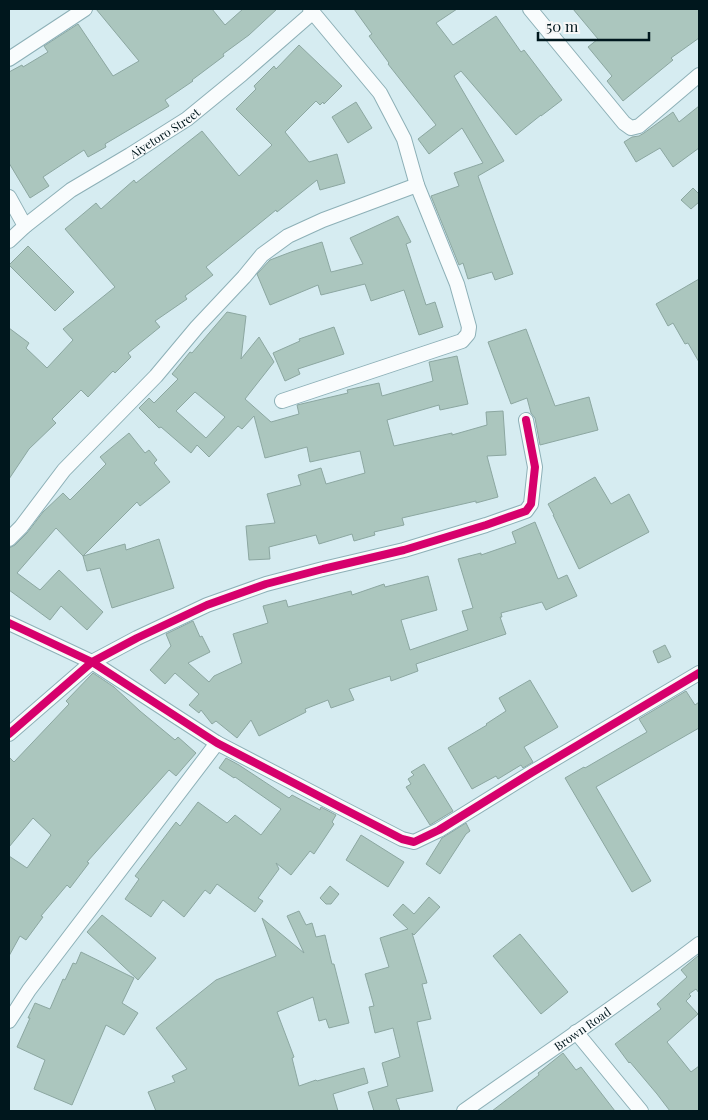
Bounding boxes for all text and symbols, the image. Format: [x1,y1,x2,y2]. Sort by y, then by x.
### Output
scale bar [538,10,649,42]
text: 50 m [546,16,579,36]
street label: Aiyetoro Street [125,103,204,162]
street label: Brown Road [551,1003,614,1054]

